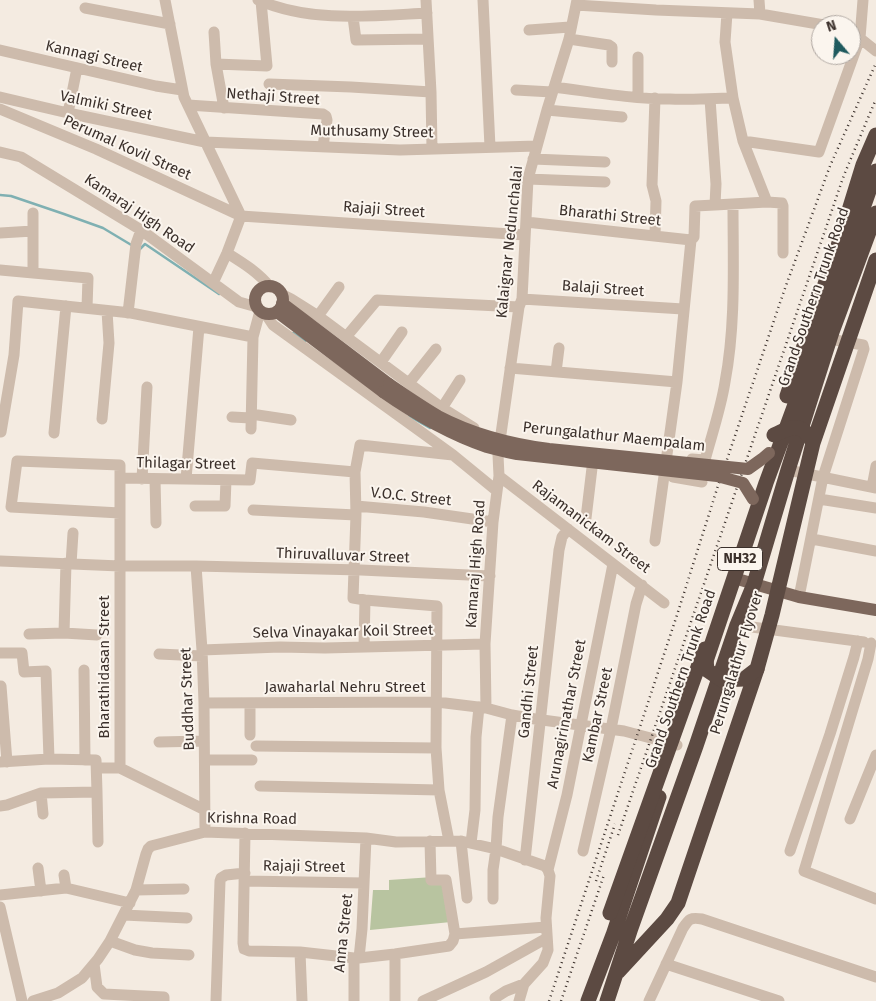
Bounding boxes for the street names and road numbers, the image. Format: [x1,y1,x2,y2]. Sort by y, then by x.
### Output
street label: Kannagi Street [44,37,144,77]
street label: Nethaji Street [226,85,320,109]
street label: Valmiki Street [58,87,154,125]
street label: Perumal Kovil Street [60,112,194,184]
street label: Muthusamy Street [310,122,434,142]
street label: Kalaignar Nedunchalai [493,165,527,319]
street label: Kamaraj High Road [81,170,197,258]
street label: Rajaji Street [342,198,426,222]
street label: Bharathi Street [558,202,662,230]
street label: Grand Southern Trunk Road [775,205,853,389]
street label: Balaji Street [561,277,645,301]
street label: Perungalathur Maempalam [522,418,706,456]
street label: Thilagar Street [136,454,236,474]
street label: Rajamanickam Street [528,477,654,577]
street label: V.O.C. Street [370,484,452,510]
street label: Kamaraj High Road [463,499,489,629]
street label: Thiruvalluvar Street [276,545,410,567]
road number: NH32 [718,548,762,570]
street label: Grand Southern Trunk Road [642,587,720,771]
street label: Perungalathur Flyover [707,589,767,737]
street label: Bharathidasan Street [96,595,114,739]
street label: Selva Vinayakar Koil Street [253,621,433,643]
street label: Arunagirinathar Street [544,638,590,790]
street label: Gandhi Street [515,645,543,739]
street label: Buddhar Street [177,647,199,751]
street label: Kambar Street [579,666,617,764]
street label: Jawaharlal Nehru Street [264,679,426,697]
street label: Krishna Road [207,809,297,829]
street label: Rajaji Street [263,857,345,877]
street label: Anna Street [331,893,357,973]

